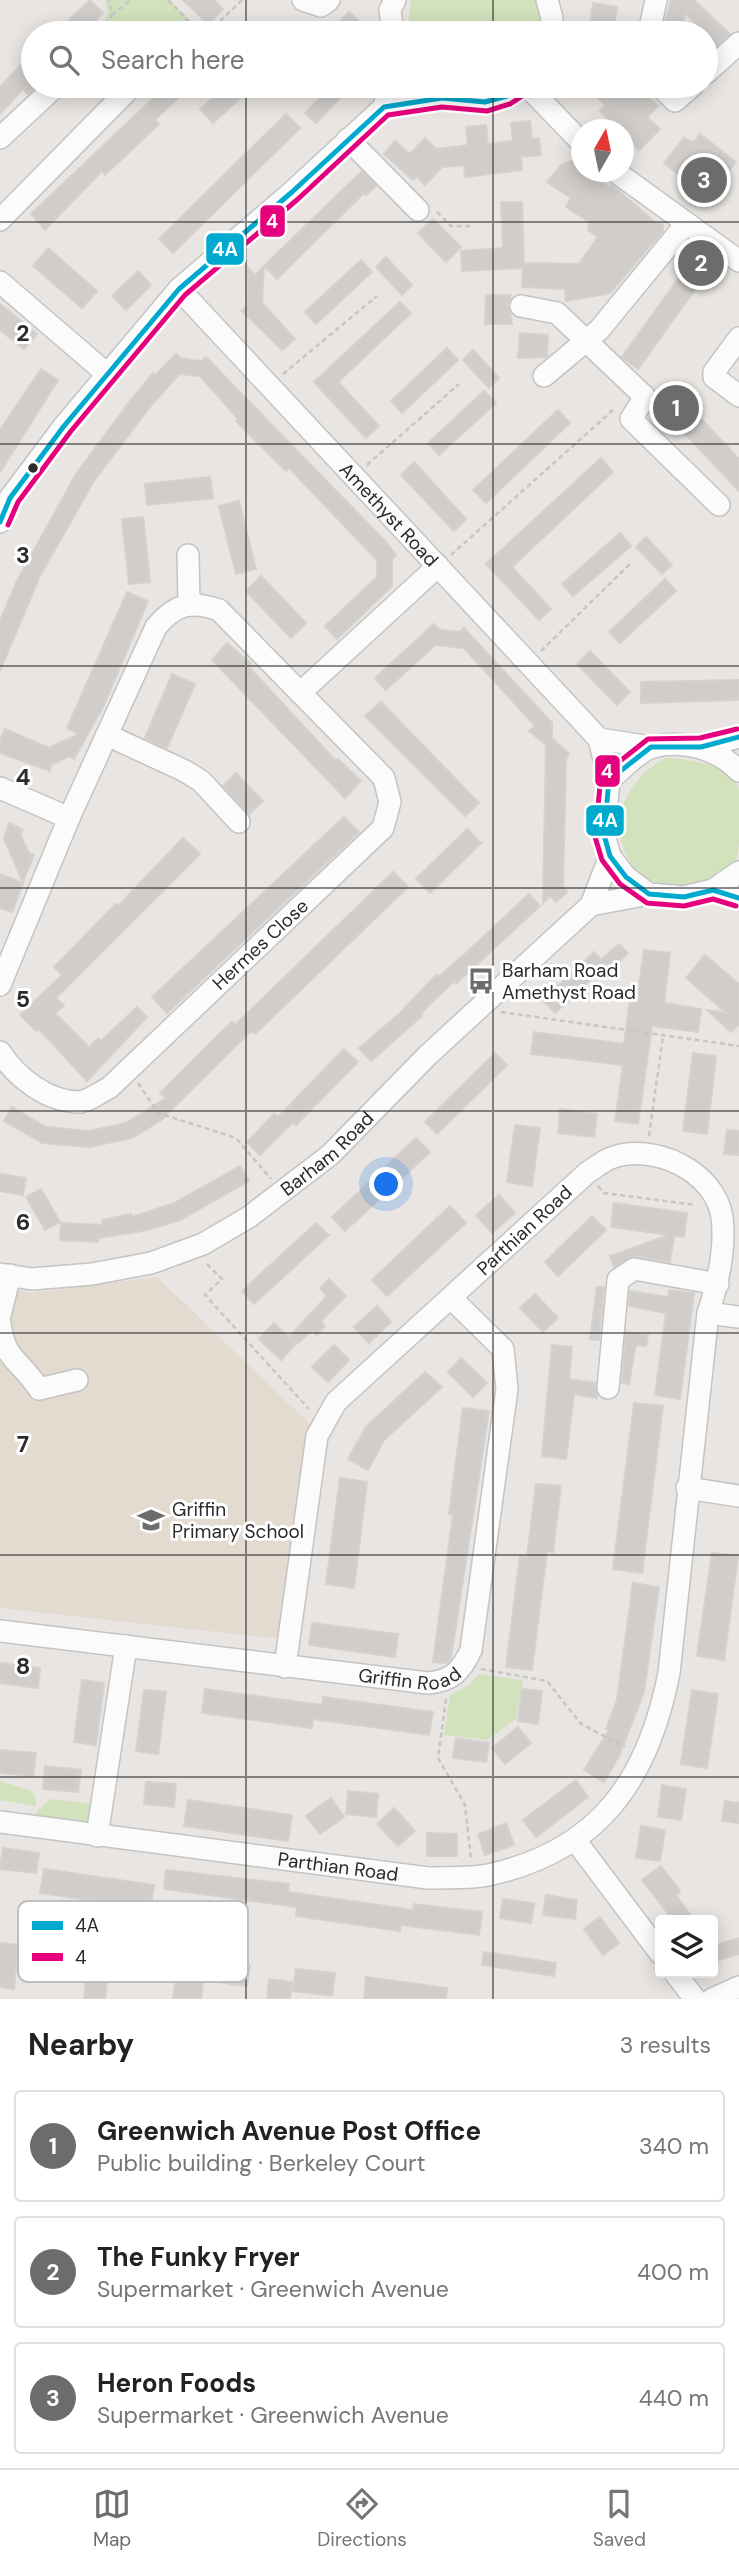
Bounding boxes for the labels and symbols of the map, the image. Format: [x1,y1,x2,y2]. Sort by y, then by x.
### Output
north arrow [571,119,634,182]
pin: 3 [681,154,727,206]
line badge: 4 [259,204,286,238]
text: 4 [266,209,278,234]
line badge: 4A [205,232,245,266]
text: 4A [212,237,238,262]
pin: 2 [678,237,724,289]
text: 2 [16,318,30,348]
pin: 1 [653,382,699,434]
street label: Amethyst Road [334,457,444,572]
unlabelled marker [26,461,40,475]
text: 3 [16,540,30,570]
line badge: 4 [594,754,621,788]
text: 4 [601,759,613,784]
text: 4 [16,762,31,792]
line badge: 4A [585,804,625,837]
text: 4A [592,808,618,833]
street label: Hermes Close [207,893,314,995]
place label: Barham Road Amethyst Road [502,958,636,1005]
bus stop icon: Barham Road Amethyst Road [466,966,496,996]
text: 5 [16,984,30,1014]
street label: Barham Road [275,1106,379,1201]
your location [369,1167,403,1201]
street label: Parthian Road [471,1180,577,1281]
text: 6 [16,1207,30,1237]
text: 7 [17,1429,29,1459]
place label: Griffin Primary School [172,1497,304,1544]
school or university icon: Griffin Primary School [136,1505,166,1535]
text: 8 [16,1651,30,1681]
street label: Griffin Road [357,1661,466,1696]
street label: Parthian Road [276,1846,400,1887]
legend [18,1901,248,1982]
text: 4A [75,1913,100,1938]
text: 4 [75,1945,87,1970]

